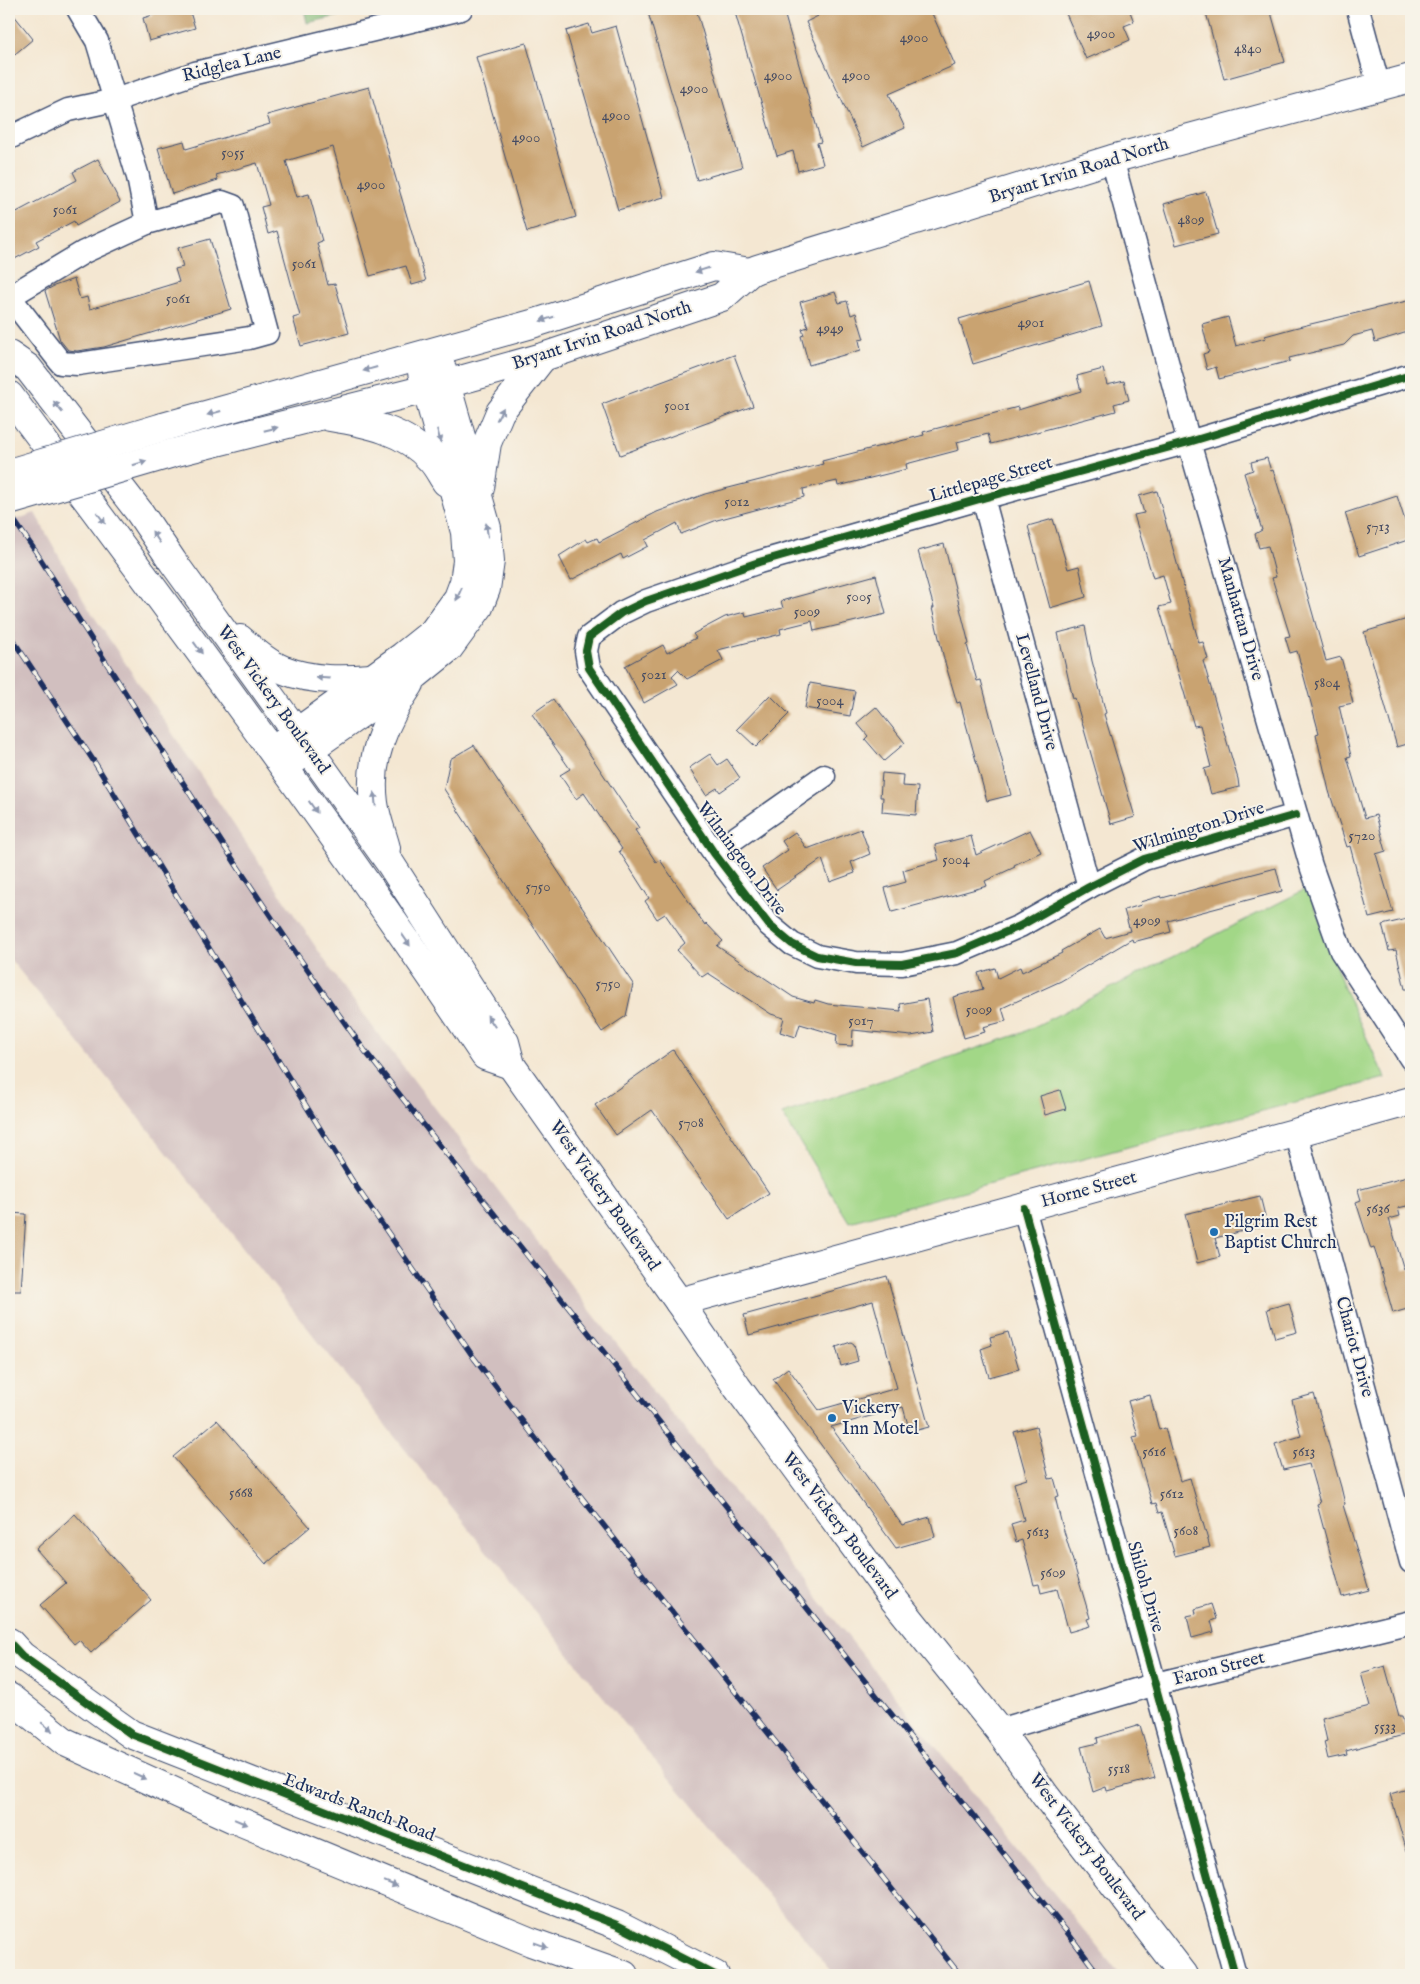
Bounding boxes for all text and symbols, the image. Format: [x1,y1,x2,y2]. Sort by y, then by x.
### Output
house number: 4900 [1087,24,1115,43]
house number: 4900 [900,28,928,47]
house number: 4840 [1234,39,1262,58]
street label: Ridglea Lane [180,42,284,88]
house number: 4900 [764,66,792,85]
house number: 4900 [842,66,870,85]
house number: 4900 [680,79,708,98]
house number: 4900 [602,106,630,125]
house number: 4900 [512,128,540,147]
street label: Bryant Irvin Road North [986,133,1172,209]
house number: 5055 [221,143,245,162]
house number: 4900 [357,175,385,194]
house number: 5061 [53,200,77,219]
house number: 4809 [1177,210,1205,229]
house number: 5061 [292,254,316,273]
one-way arrow [694,267,709,275]
house number: 5061 [166,289,190,308]
street label: Bryant Irvin Road North [510,296,695,376]
house number: 4901 [1018,313,1044,332]
one-way arrow [539,315,554,323]
house number: 4949 [816,319,844,338]
one-way arrow [363,366,378,374]
house number: 5001 [664,396,690,415]
one-way arrow [53,401,64,414]
one-way arrow [496,407,504,422]
one-way arrow [206,410,221,418]
one-way arrow [264,425,279,433]
one-way arrow [435,428,443,444]
street label: Littlepage Street [927,451,1055,509]
one-way arrow [132,459,147,467]
house number: 5012 [724,492,750,511]
one-way arrow [96,511,106,525]
house number: 5713 [1366,517,1390,536]
one-way arrow [483,522,491,538]
one-way arrow [151,530,161,544]
street label: Manhattan Drive [1211,555,1269,683]
one-way arrow [454,587,462,601]
house number: 5005 [846,587,872,606]
house number: 5009 [794,602,820,621]
street label: West Vickery Boulevard [211,621,335,779]
street label: Levelland Drive [1009,631,1063,753]
one-way arrow [193,641,204,654]
house number: 5021 [641,665,667,684]
house number: 5804 [1314,673,1341,692]
one-way arrow [315,674,331,682]
house number: 5004 [816,691,844,710]
one-way arrow [370,791,378,807]
street label: Wilmington Drive [1130,797,1268,859]
street label: Wilmington Drive [691,798,791,920]
one-way arrow [308,800,318,814]
house number: 5720 [1349,826,1375,845]
house number: 5004 [942,850,970,869]
house number: 5750 [525,877,551,896]
house number: 4909 [1133,911,1161,930]
one-way arrow [401,933,411,947]
house number: 5750 [595,974,621,993]
house number: 5009 [966,1000,992,1019]
house number: 5017 [848,1011,874,1030]
one-way arrow [487,1014,496,1028]
house number: 5708 [678,1113,704,1132]
street label: West Vickery Boulevard [543,1116,665,1276]
street label: Horne Street [1039,1166,1139,1214]
house number: 5636 [1366,1199,1390,1218]
place label: Pilgrim Rest Baptist Church [1224,1211,1337,1255]
marker: Pilgrim Rest Baptist Church [1208,1226,1220,1238]
street label: Chariot Drive [1330,1294,1378,1400]
place label: Vickery Inn Motel [841,1397,919,1441]
marker: Vickery Inn Motel [826,1412,838,1424]
house number: 5616 [1142,1442,1166,1461]
house number: 5613 [1293,1442,1315,1461]
street label: West Vickery Boulevard [776,1448,902,1604]
house number: 5668 [229,1483,253,1502]
house number: 5612 [1160,1484,1184,1503]
house number: 5608 [1174,1521,1199,1540]
house number: 5613 [1027,1522,1049,1541]
street label: Shiloh Drive [1121,1539,1169,1635]
house number: 5609 [1040,1563,1066,1582]
street label: Faron Street [1171,1647,1267,1691]
house number: 5533 [1374,1717,1396,1736]
one-way arrow [40,1722,53,1733]
house number: 5518 [1108,1759,1130,1778]
street label: Edwards Ranch Road [280,1768,439,1848]
street label: West Vickery Boulevard [1023,1769,1149,1925]
one-way arrow [133,1773,147,1781]
one-way arrow [234,1818,249,1826]
one-way arrow [384,1880,399,1888]
one-way arrow [534,1942,549,1949]

